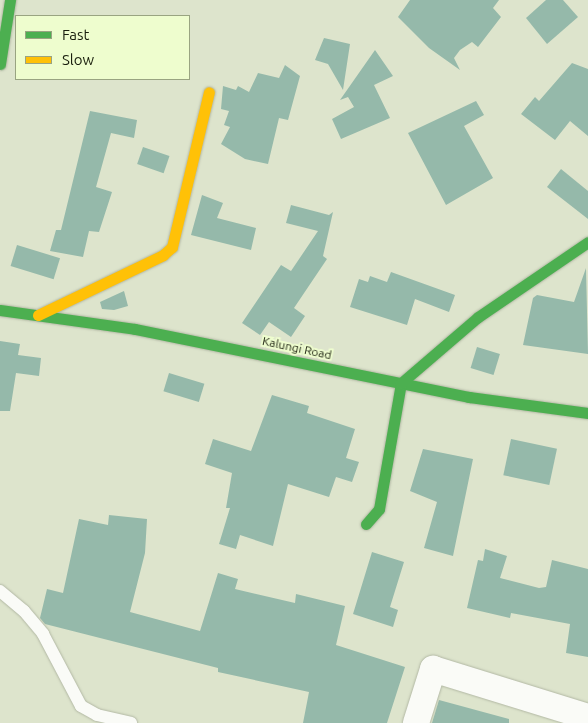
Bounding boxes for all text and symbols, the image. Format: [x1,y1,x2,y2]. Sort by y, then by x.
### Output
legend [15,15,190,80]
text: Fast [62,26,89,43]
text: Slow [62,51,94,68]
street label: Kalungi Road [261,334,333,362]

